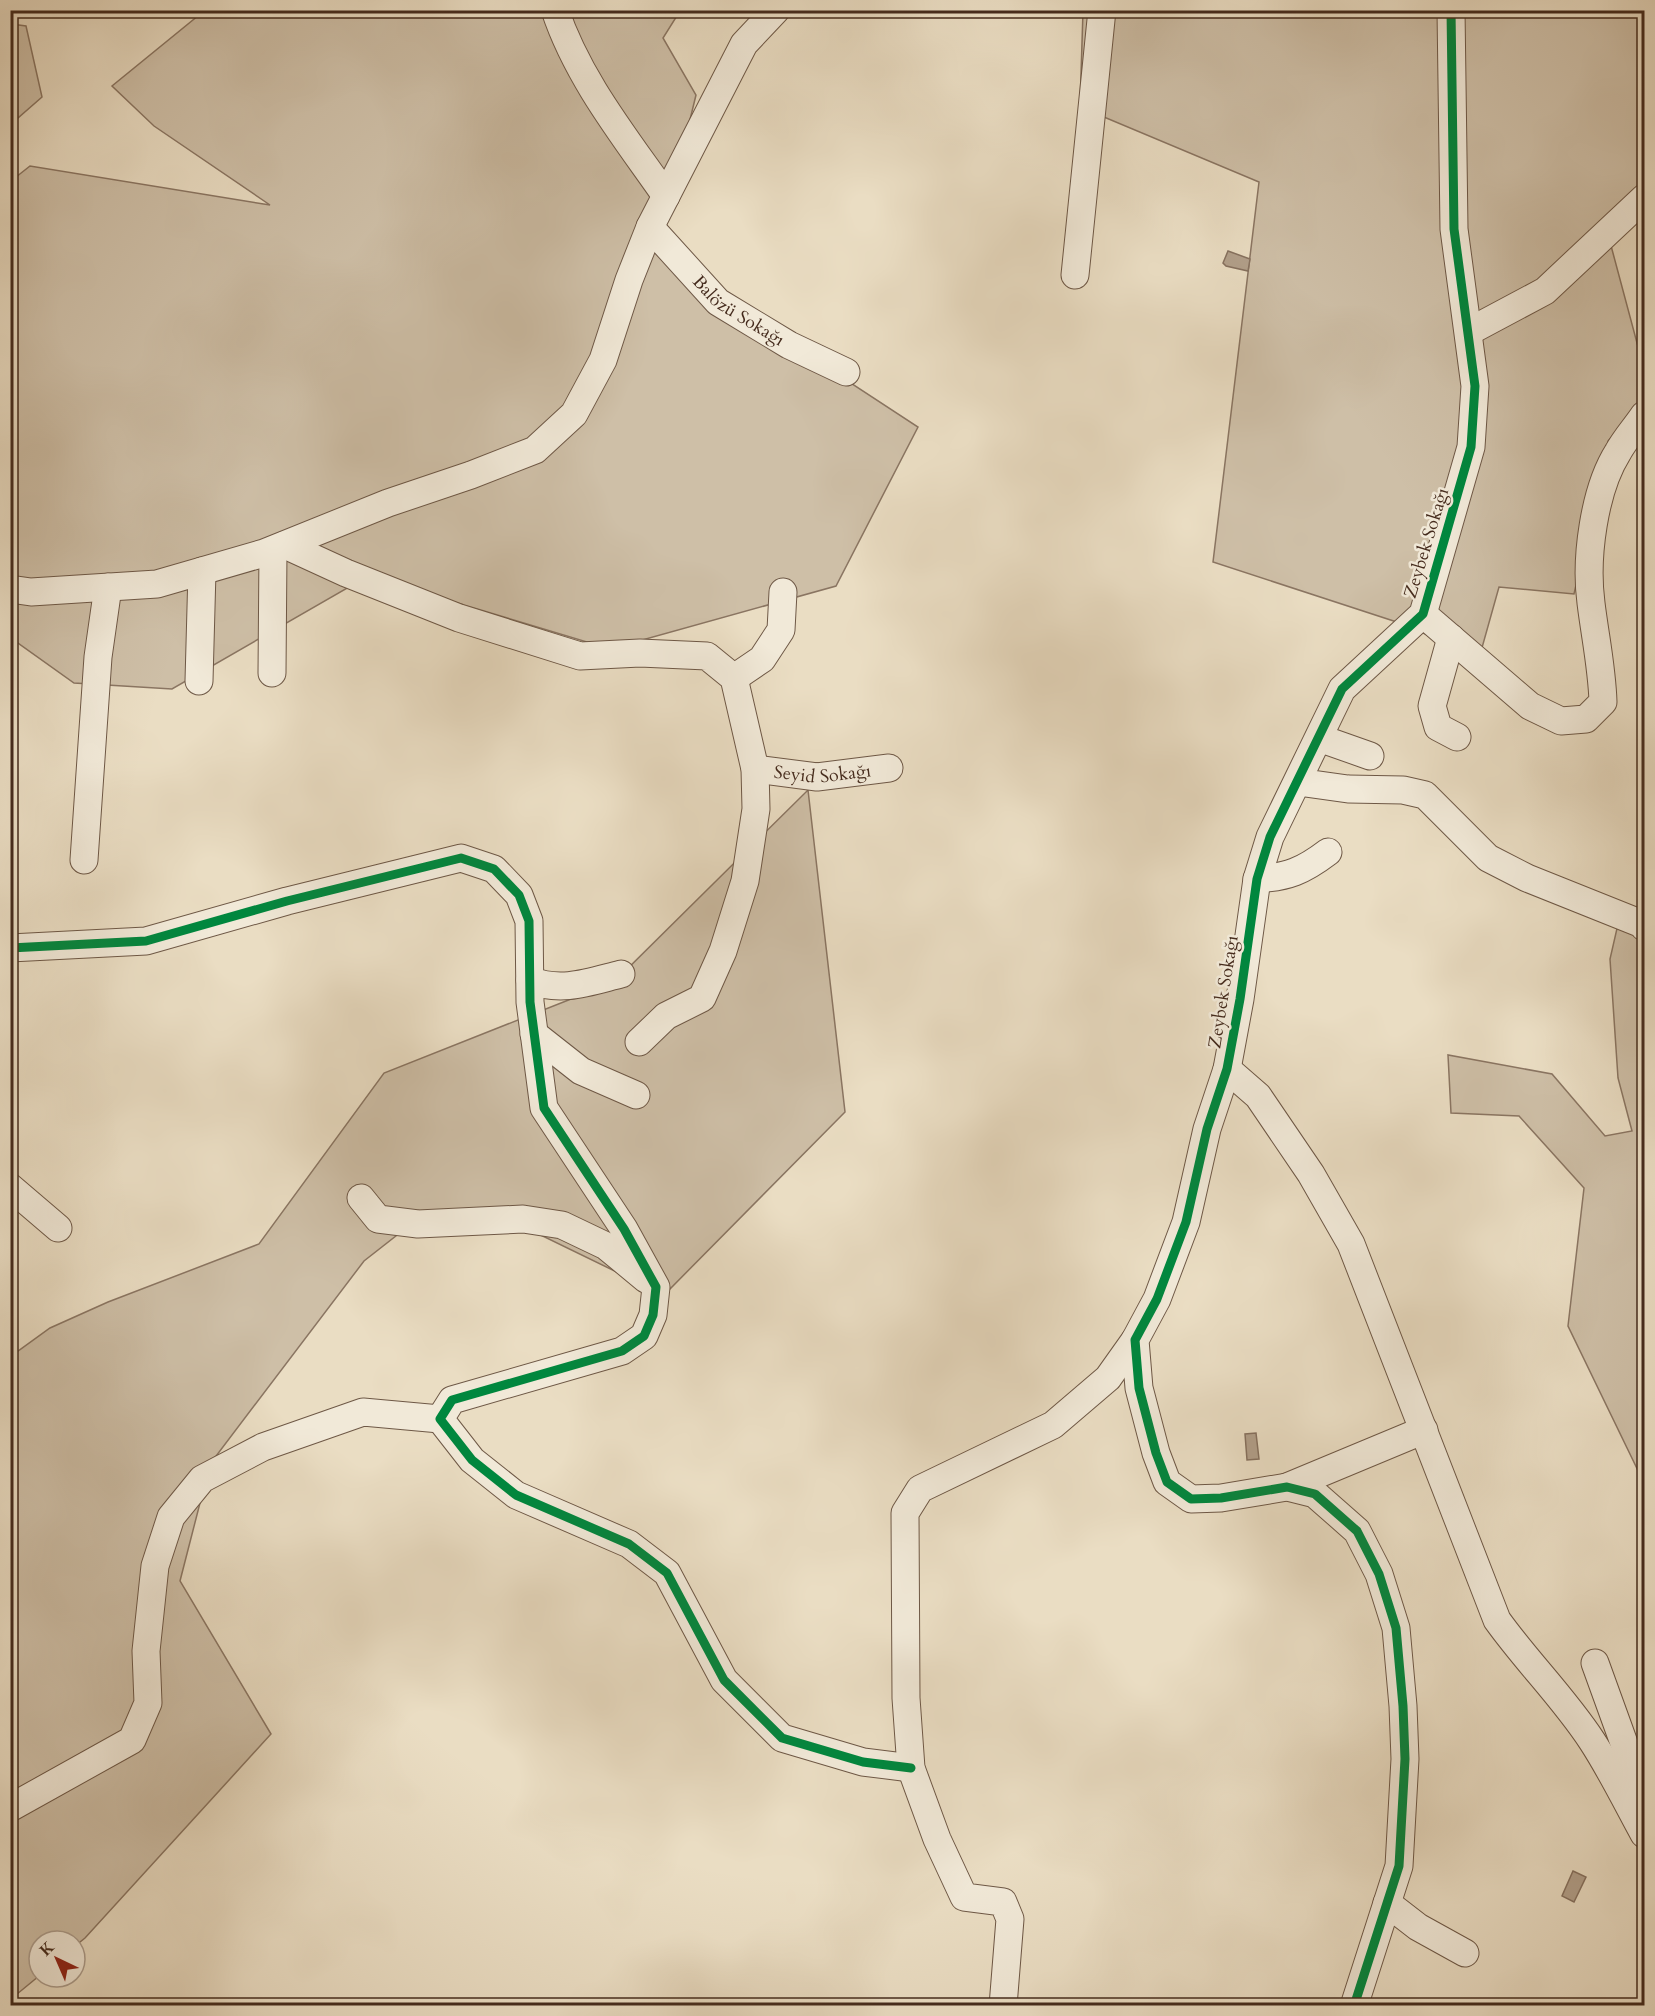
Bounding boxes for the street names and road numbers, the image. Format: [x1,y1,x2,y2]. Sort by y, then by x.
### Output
street label: Balözü Sokağı [687,270,789,352]
street label: Zeybek Sokağı [1398,485,1455,601]
street label: Seyid Sokağı [772,758,872,790]
street label: Zeybek Sokağı [1202,934,1245,1050]

